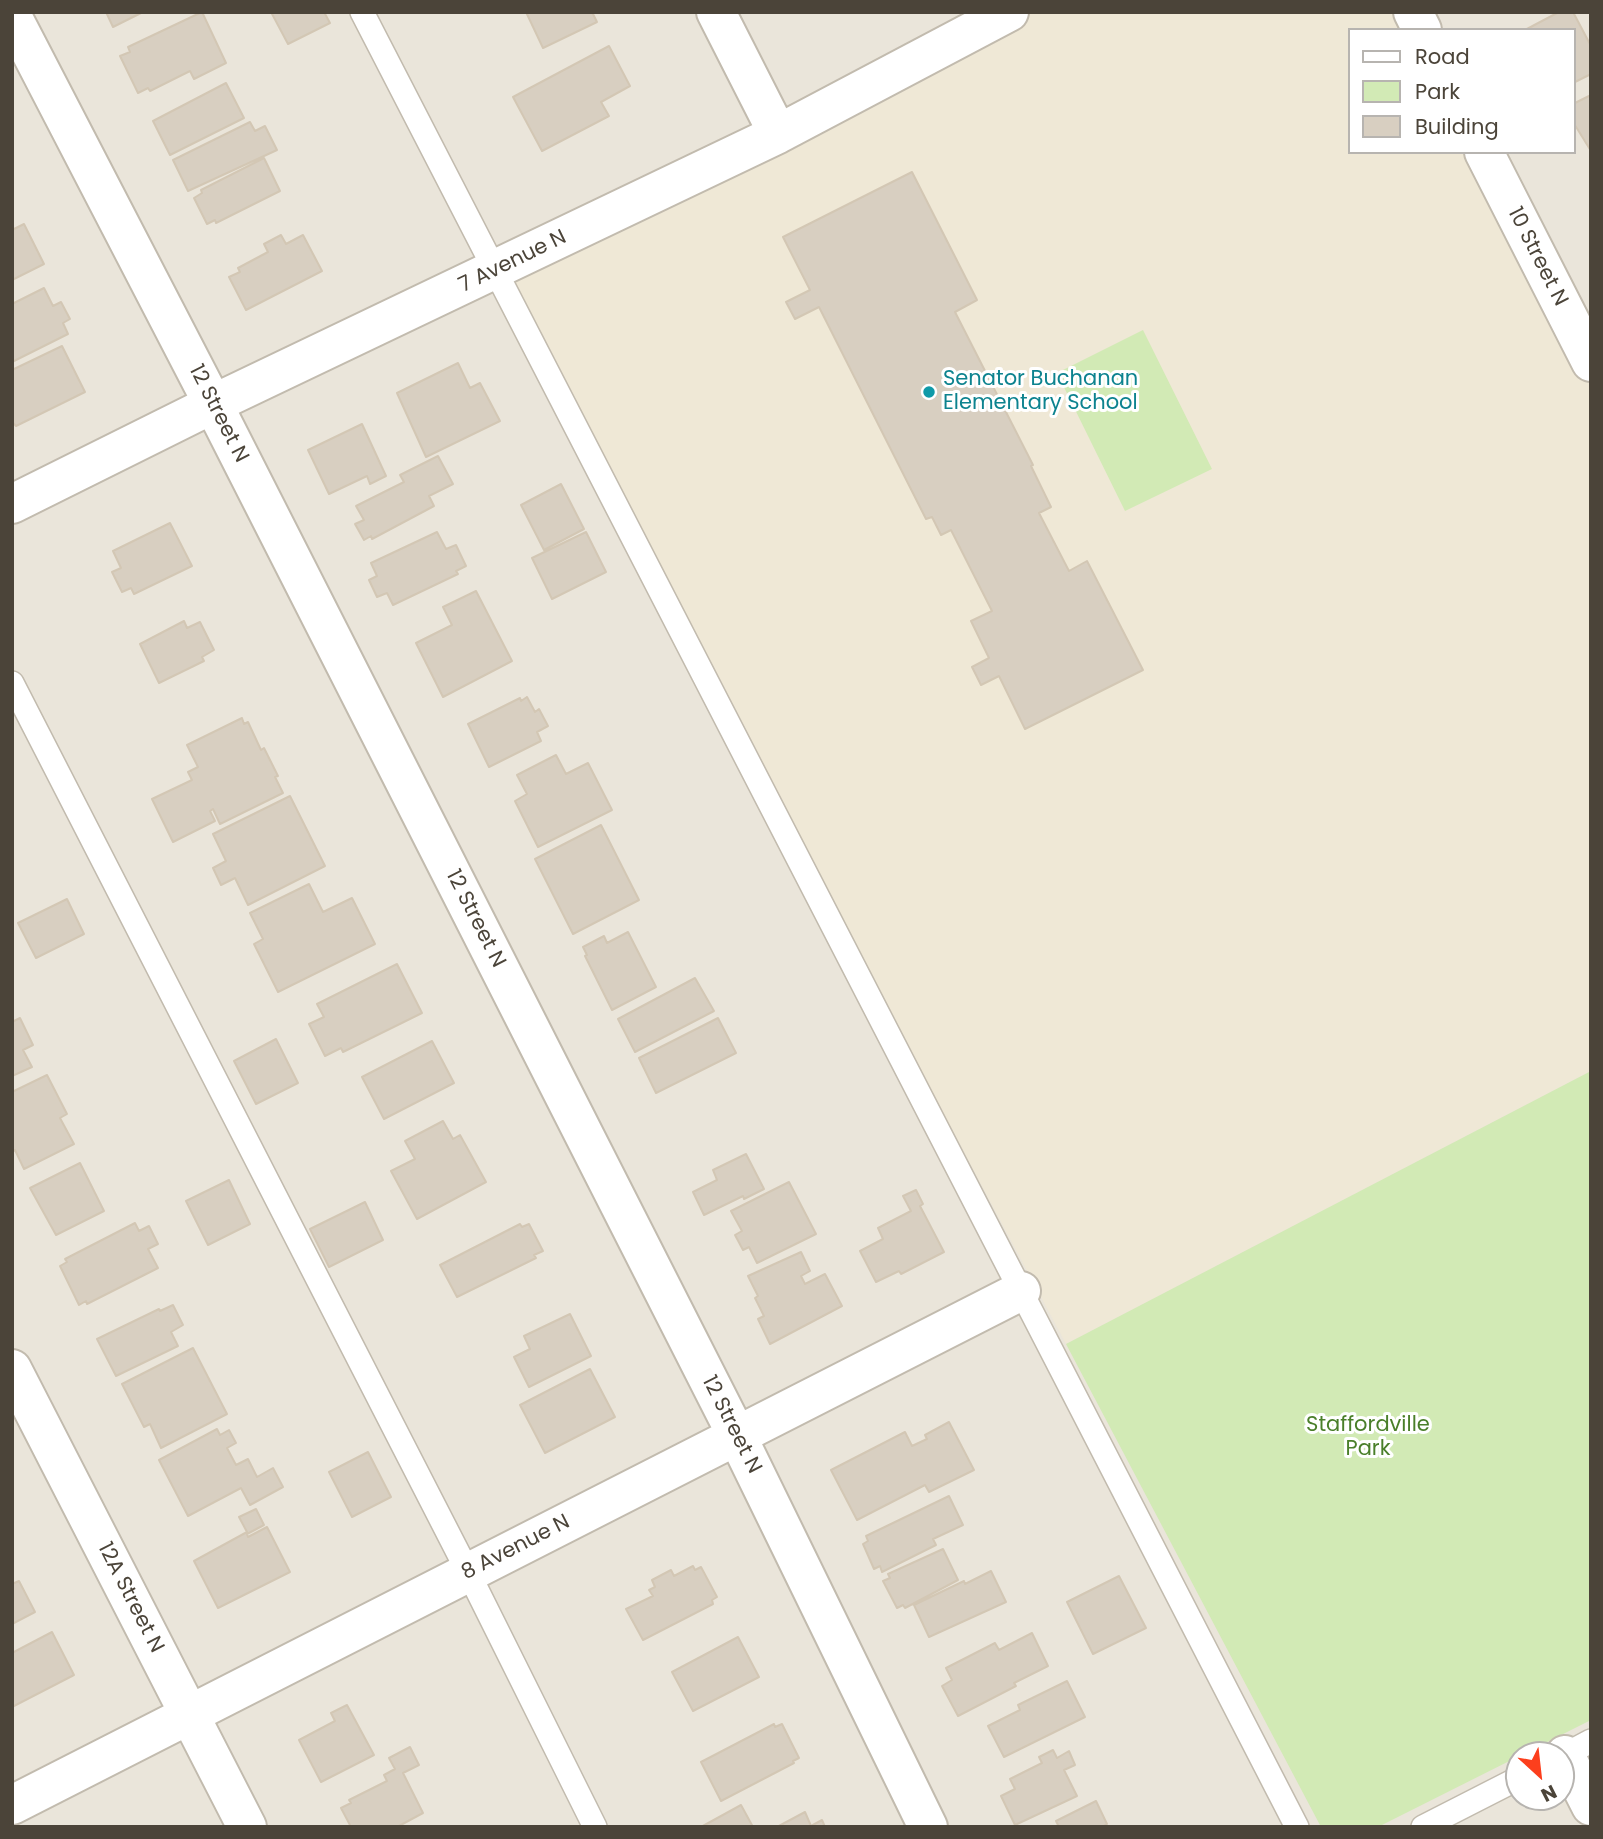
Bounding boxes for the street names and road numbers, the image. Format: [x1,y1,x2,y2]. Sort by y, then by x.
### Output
street label: 10 Street N [1501,203,1573,311]
street label: 7 Avenue N [455,225,571,299]
street label: 12 Street N [183,361,253,467]
street label: 12 Street N [440,866,510,972]
street label: 12 Street N [696,1372,766,1478]
street label: 8 Avenue N [458,1510,574,1586]
street label: 12A Street N [91,1539,169,1657]

